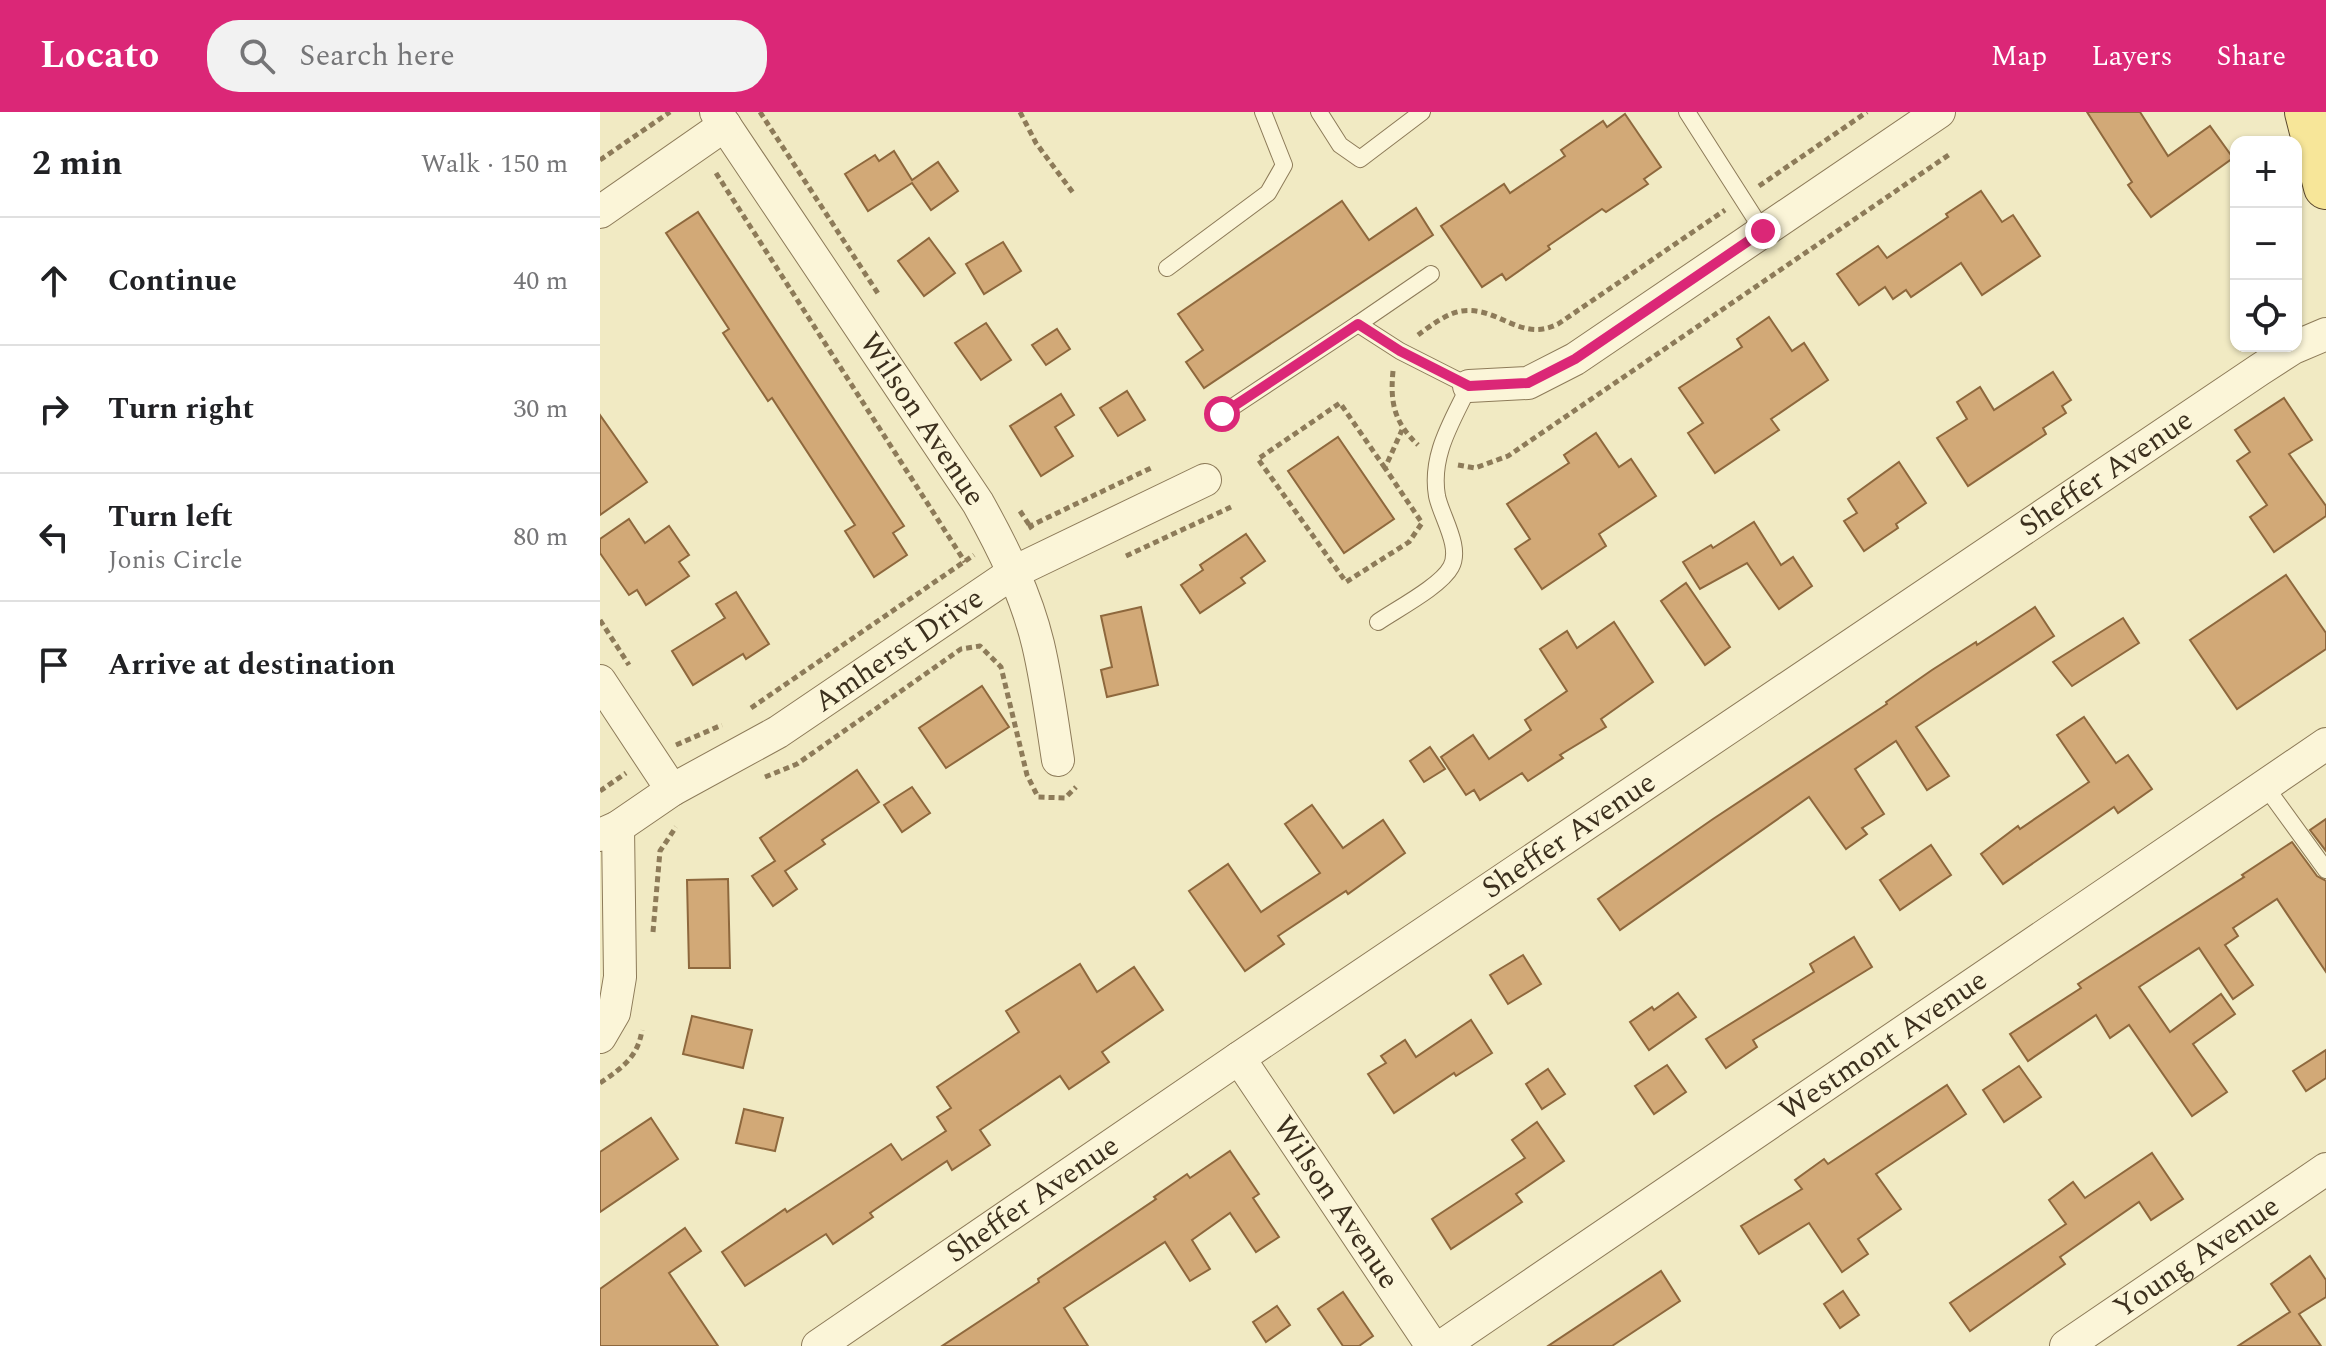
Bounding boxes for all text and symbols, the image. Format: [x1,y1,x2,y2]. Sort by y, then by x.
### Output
search box [207,20,767,92]
text: Locato [40,27,159,85]
text: Search here [299,33,455,79]
icon: search [235,34,279,78]
text: Map [1991,35,2047,78]
text: Layers [2091,35,2173,78]
text: Share [2217,35,2286,78]
map controls [2230,136,2302,352]
button: + [2230,136,2302,208]
text: 2 min [32,138,122,190]
text: Walk · 150 m [421,144,568,184]
button: − [2230,208,2302,280]
route end [1745,213,1781,249]
text: Continue [108,258,237,304]
icon: ahead [32,259,76,303]
text: 40 m [513,261,568,301]
button: locate [2230,280,2302,352]
street label: Wilson Avenue [847,323,997,515]
text: Turn right [108,386,254,432]
icon: right [32,387,76,431]
text: 30 m [513,389,568,429]
route start [1204,396,1240,432]
street label: Sheffer Avenue [2010,398,2202,549]
text: Turn left [108,494,233,540]
icon: left [32,515,76,559]
text: 80 m [513,517,568,557]
text: Jonis Circle [108,540,243,580]
street label: Amherst Drive [805,576,993,724]
text: Arrive at destination [108,642,395,688]
icon: arrive [32,643,76,687]
street label: Sheffer Avenue [1472,760,1665,911]
street label: Westmont Avenue [1770,958,1997,1133]
street label: Wilson Avenue [1261,1106,1411,1299]
street label: Sheffer Avenue [936,1123,1129,1275]
street label: Young Avenue [2104,1184,2289,1330]

